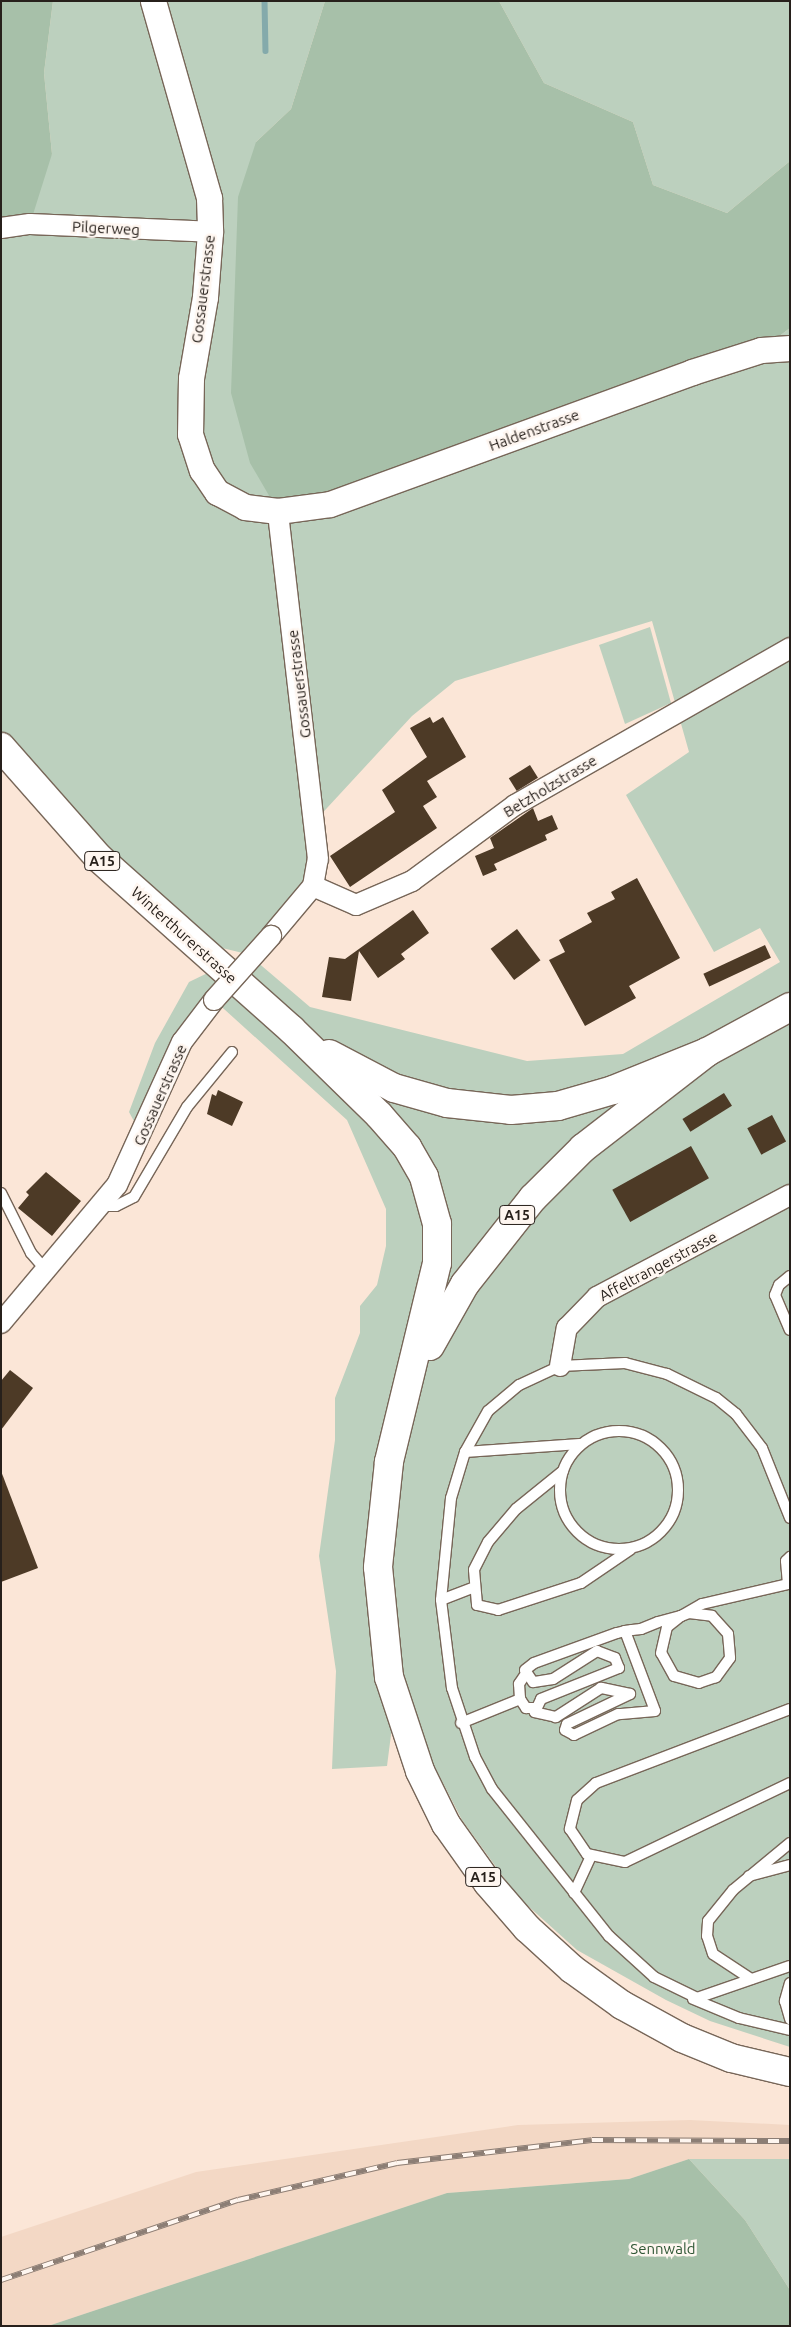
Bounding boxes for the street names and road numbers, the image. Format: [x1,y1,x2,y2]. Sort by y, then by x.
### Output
street label: Pilgerweg [72,217,140,239]
street label: Gossauerstrasse [187,234,219,344]
street label: Haldenstrasse [486,405,582,455]
street label: Gossauerstrasse [283,629,315,739]
street label: Betzholzstrasse [500,751,600,821]
road number: A15 [83,849,121,872]
street label: Winterthurerstrasse [127,883,241,987]
street label: Gossauerstrasse [130,1042,190,1148]
road number: A15 [498,1204,536,1226]
street label: Affeltrangerstrasse [596,1227,720,1305]
road number: A15 [464,1865,502,1888]

